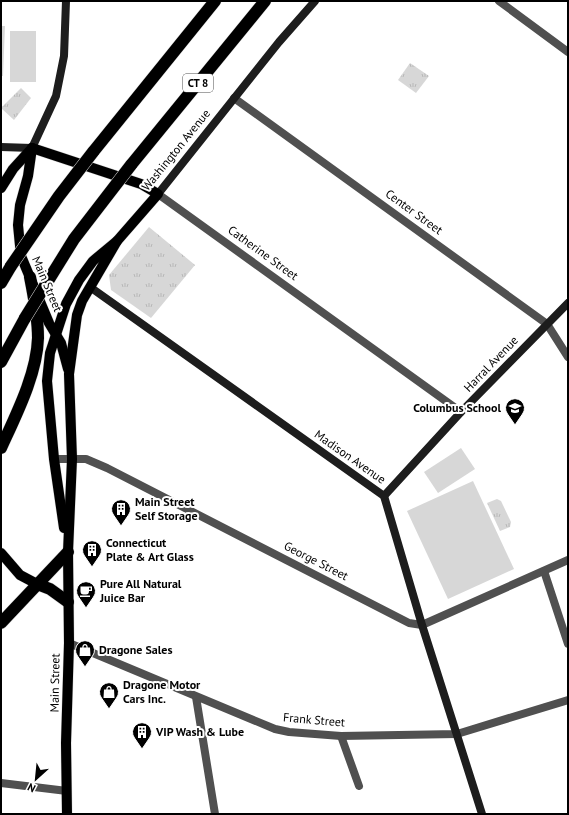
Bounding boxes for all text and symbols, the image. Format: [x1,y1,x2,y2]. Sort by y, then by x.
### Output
road number: CT 8 [183,74,213,92]
street label: Washington Avenue [138,106,213,193]
street label: Center Street [383,186,446,237]
street label: Catherine Street [225,222,301,283]
street label: Main Street [29,254,66,314]
street label: Harral Avenue [460,333,521,395]
school or university icon: Columbus School [504,397,526,425]
place label: Columbus School [413,400,501,415]
street label: Madison Avenue [312,427,389,487]
place label: Main Street Self Storage [135,494,198,523]
building icon: Main Street Self Storage [110,498,132,526]
place label: Connecticut Plate & Art Glass [106,535,194,564]
street label: George Street [282,538,351,583]
building icon: Connecticut Plate & Art Glass [81,539,103,567]
place label: Pure All Natural Juice Bar [99,576,182,605]
cafe icon: Pure All Natural Juice Bar [75,580,97,608]
shop icon: Dragone Sales [74,639,96,667]
place label: Dragone Sales [99,642,172,657]
street label: Main Street [46,653,63,713]
place label: Dragone Motor Cars Inc. [123,677,201,706]
shop icon: Dragone Motor Cars Inc. [98,681,120,709]
street label: Frank Street [282,709,346,730]
building icon: VIP Wash & Lube [131,721,153,749]
place label: VIP Wash & Lube [155,724,244,739]
north arrow [16,759,56,799]
text: N [25,780,38,796]

